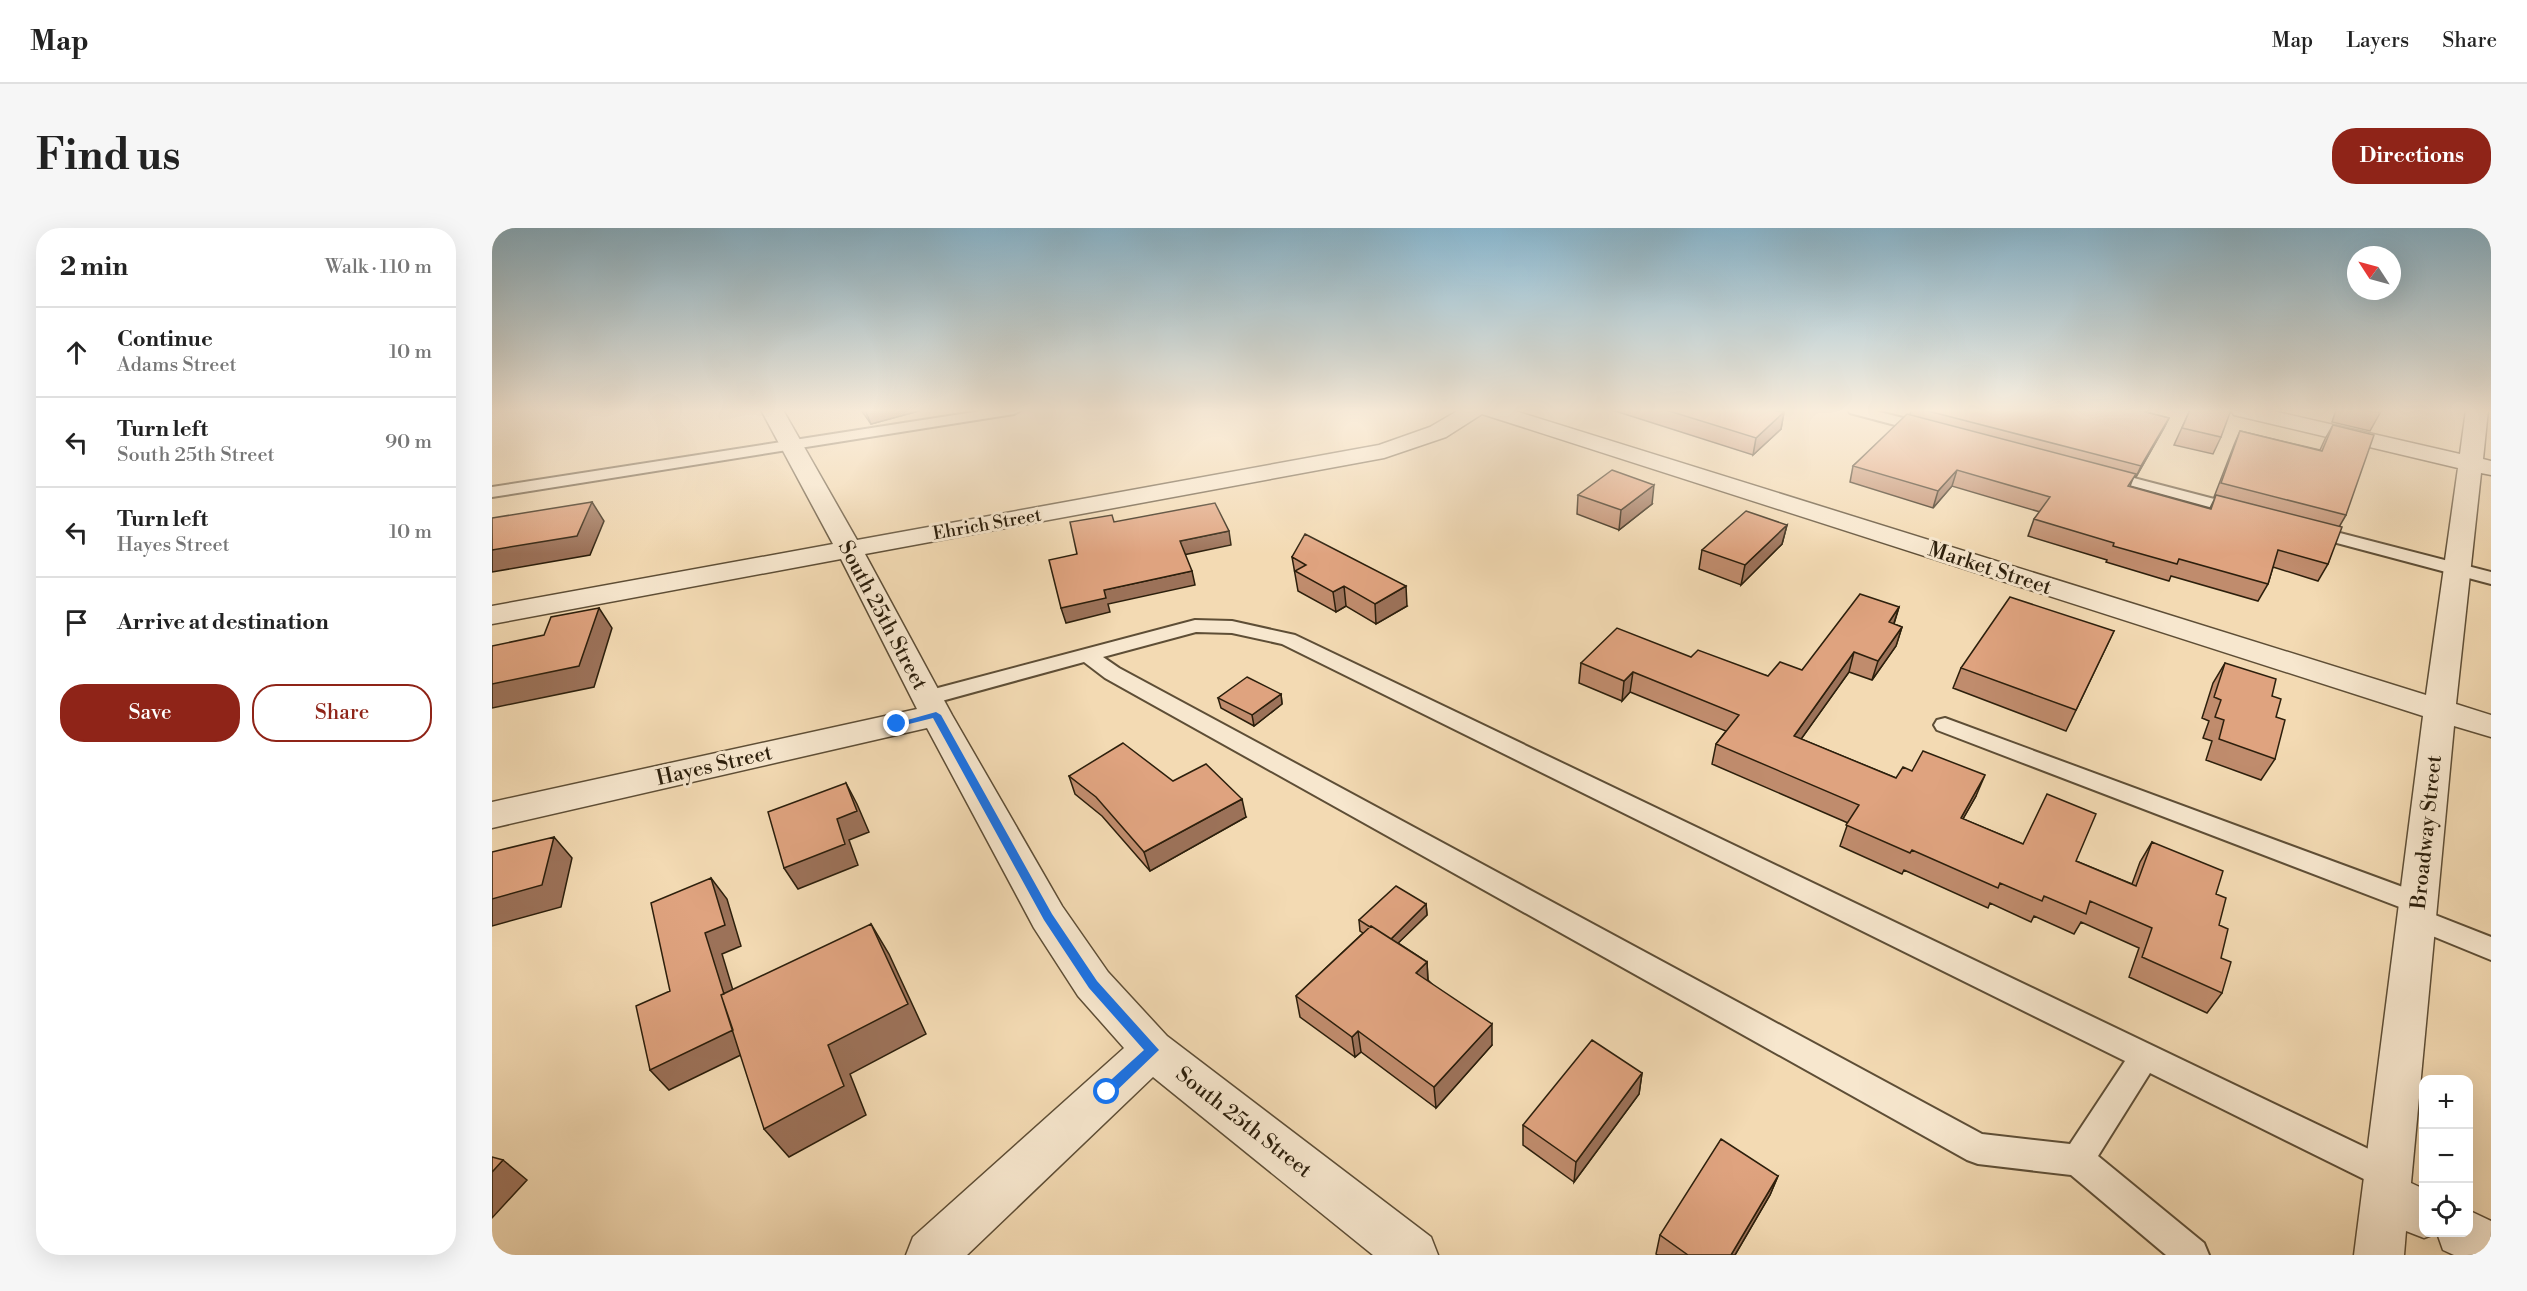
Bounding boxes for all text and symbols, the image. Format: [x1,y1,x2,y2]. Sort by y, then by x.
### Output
text: Map [30,24,89,59]
text: Map [2272,28,2313,54]
text: Layers [2346,28,2409,54]
text: Share [2442,28,2497,54]
button: Directions [2332,128,2491,184]
text: Find us [36,130,180,183]
north arrow [2347,246,2401,300]
text: 2 min [60,251,128,283]
text: Walk · 110 m [325,255,432,280]
text: Continue [117,326,213,353]
icon: ahead [60,336,93,369]
text: 10 m [389,340,432,365]
text: Adams Street [117,353,237,378]
text: Turn left [117,416,208,443]
icon: left [60,426,93,459]
text: 90 m [385,430,432,455]
text: South 25th Street [117,443,275,468]
street label: Ehrich Street [931,504,1044,545]
text: Turn left [117,506,208,533]
icon: left [60,516,93,549]
text: 10 m [389,520,432,545]
text: Hayes Street [117,533,230,558]
street label: South 25th Street [832,536,933,695]
street label: Market Street [1925,537,2055,601]
icon: arrive [60,606,93,639]
text: Arrive at destination [117,609,329,636]
button: Save [60,684,240,742]
button: Share [252,684,432,742]
route end [883,710,909,736]
street label: Hayes Street [654,740,775,792]
street label: Broadway Street [2406,753,2448,911]
street label: South 25th Street [1170,1062,1317,1184]
map controls [2419,1075,2473,1237]
button: + [2419,1075,2473,1129]
route start [1093,1078,1119,1104]
button: − [2419,1129,2473,1183]
button: locate [2419,1183,2473,1237]

